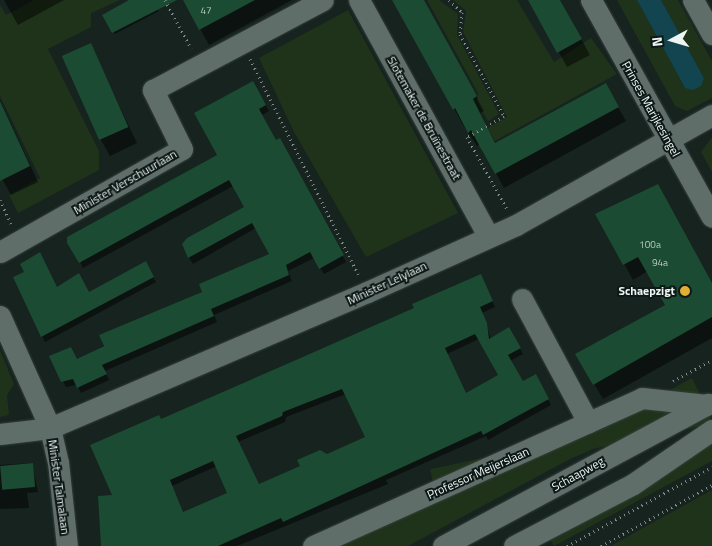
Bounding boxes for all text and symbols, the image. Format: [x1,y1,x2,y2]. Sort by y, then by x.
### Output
house number: 47 [200,5,212,17]
north arrow [647,15,697,65]
text: N [646,36,668,48]
street label: Slotemaker de Bruïnestraat [384,54,464,182]
street label: Prinses Marijkesingel [619,59,683,159]
street label: Minister Verschuurlaan [71,147,179,217]
house number: 100a [639,239,661,251]
house number: 94a [652,257,668,269]
street label: Minister Lelylaan [345,258,429,308]
place label: Schaepzigt [618,284,675,298]
marker: Schaepzigt [679,285,691,297]
street label: Minister Talmalaan [45,439,73,535]
street label: Professor Meijerslaan [425,444,531,502]
street label: Schaapweg [549,454,607,494]

